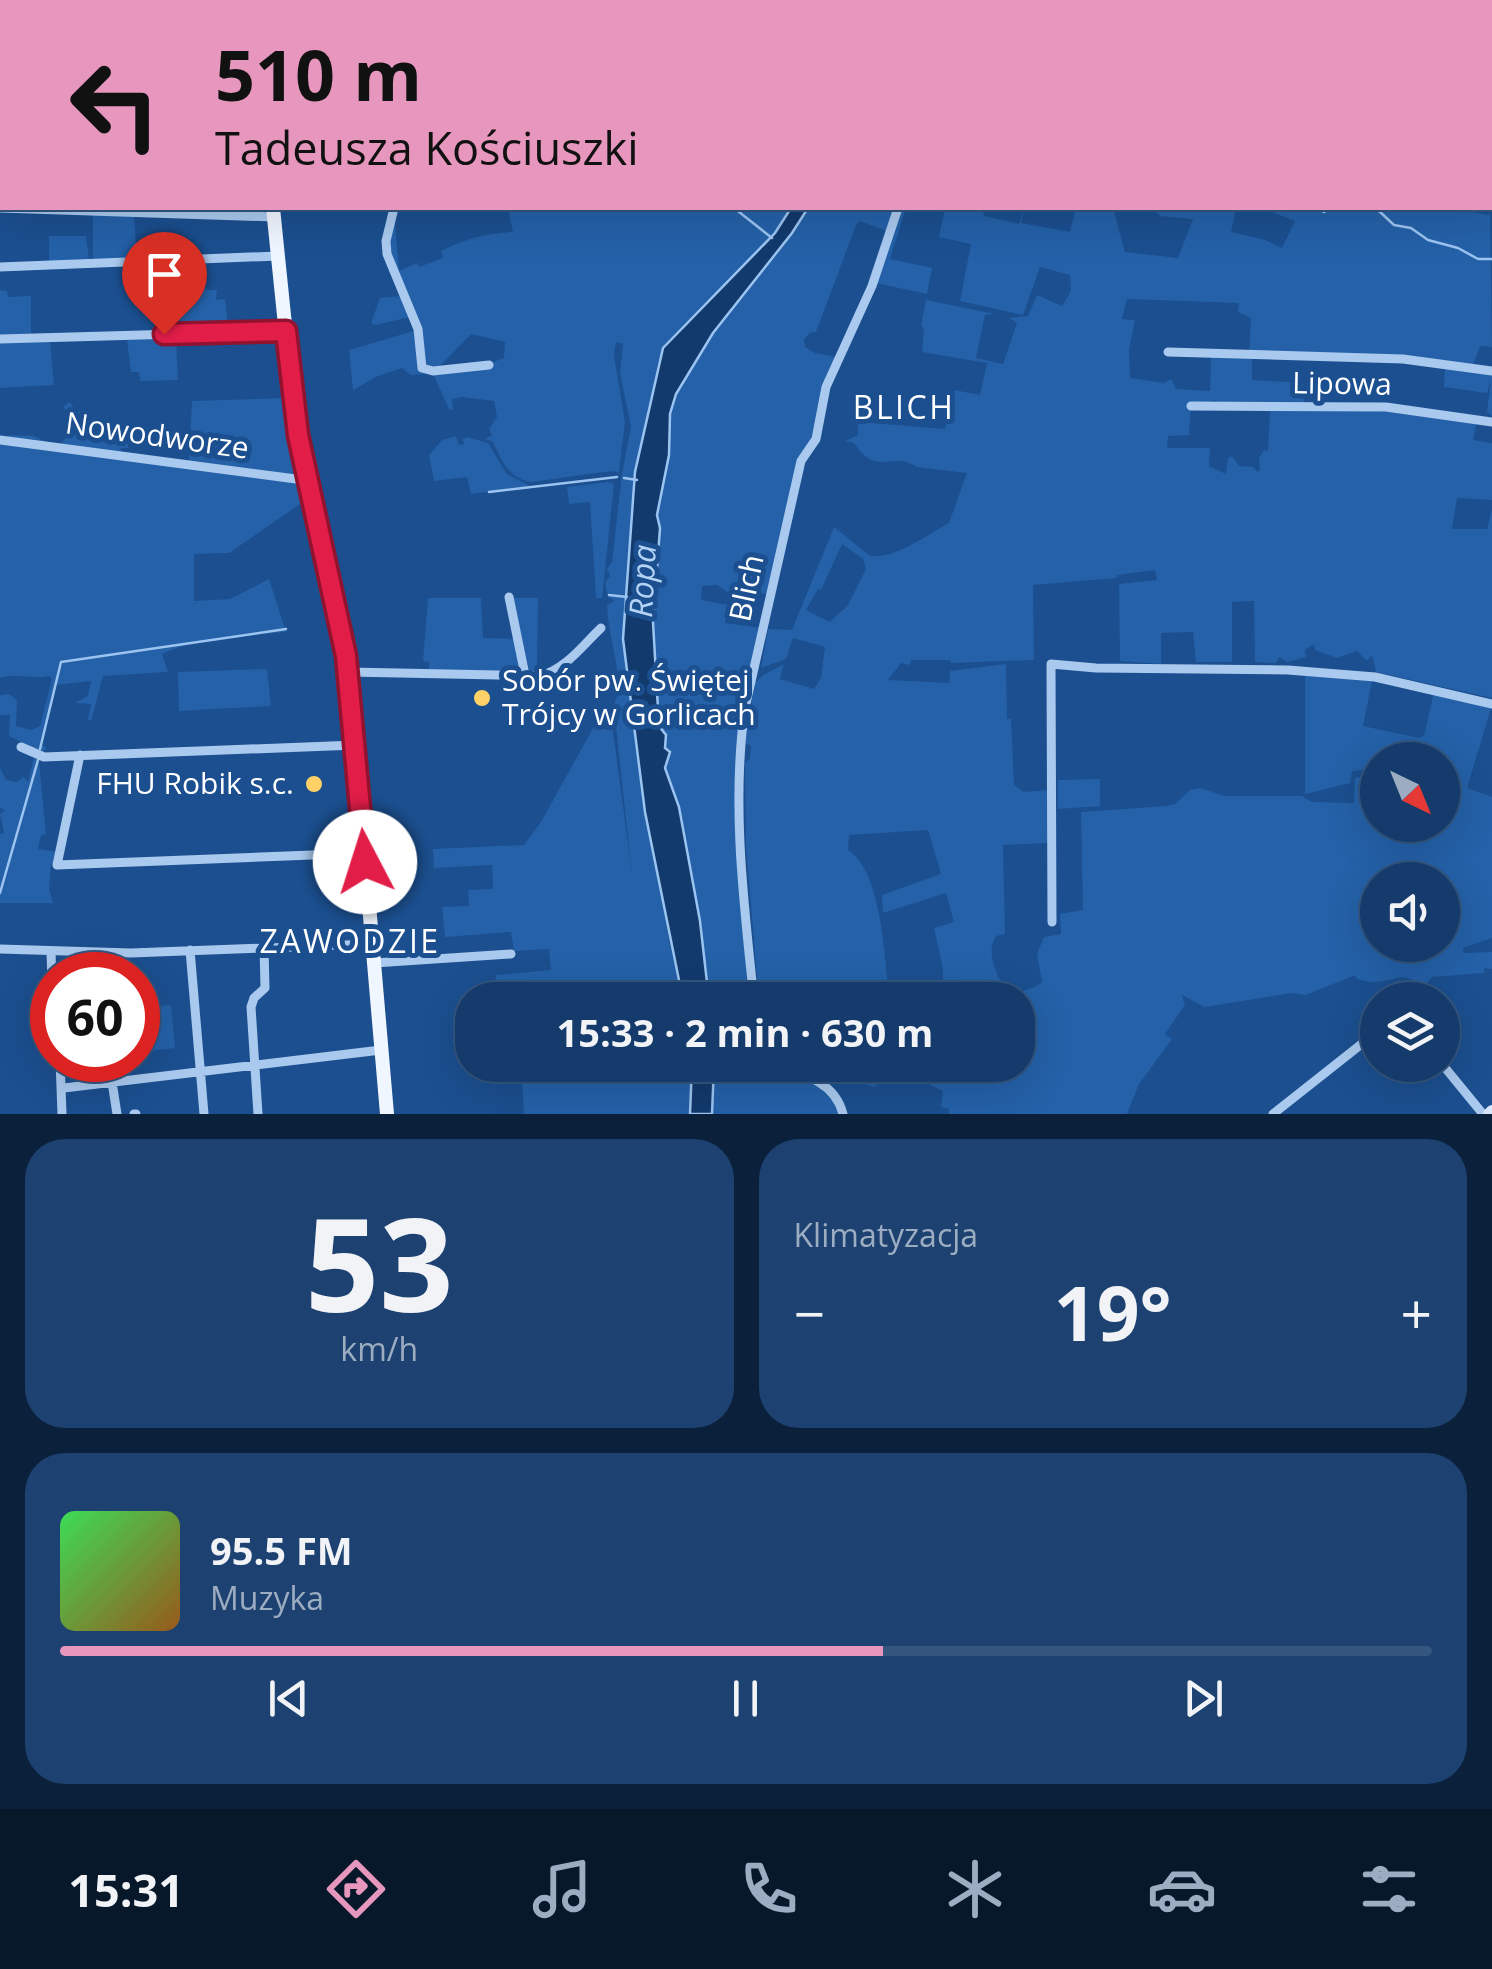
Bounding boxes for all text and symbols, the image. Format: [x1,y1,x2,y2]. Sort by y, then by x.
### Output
text: 510 m [215,26,422,122]
icon: left [50,40,180,170]
text: Tadeusza Kościuszki [215,117,639,178]
pin [122,232,207,335]
icon: arrive [137,247,192,302]
street label: Lipowa [1292,361,1392,404]
district label: BLICH [853,385,955,428]
street label: Nowodworze [63,401,252,468]
water label: Ropa [618,543,665,618]
street label: Blich [718,551,773,625]
place label: Sobór pw. Świętej Trójcy w Gorlicach [502,659,756,734]
marker: Sobór pw. Świętej Trójcy w Gorlicach [471,687,493,709]
north arrow [1360,742,1460,842]
map controls [1360,742,1460,1082]
place label: FHU Robik s.c. [96,762,294,803]
marker: FHU Robik s.c. [303,773,325,795]
position arrow [313,810,417,914]
button: sound [1360,862,1460,962]
district label: ZAWODZIE [259,919,441,962]
speed limit sign: 60 [30,952,160,1082]
button: layers [1360,982,1460,1082]
text: 15:33 · 2 min · 630 m [557,1006,933,1058]
text: 53 [305,1173,454,1350]
text: Klimatyzacja [794,1213,978,1256]
text: 19° [1054,1261,1172,1363]
text: − [794,1275,825,1350]
text: + [1401,1275,1432,1350]
text: km/h [340,1327,418,1370]
text: 95.5 FM [210,1524,353,1576]
text: Muzyka [210,1576,324,1619]
icon: previous [261,1671,316,1726]
icon: pause [718,1671,773,1726]
icon: next [1176,1671,1231,1726]
icon: directions [321,1854,391,1924]
icon: music [527,1854,597,1924]
icon: phone [734,1854,804,1924]
icon: climate [940,1854,1010,1924]
icon: car [1147,1854,1217,1924]
icon: filters [1354,1854,1424,1924]
text: 15:31 [68,1859,184,1920]

